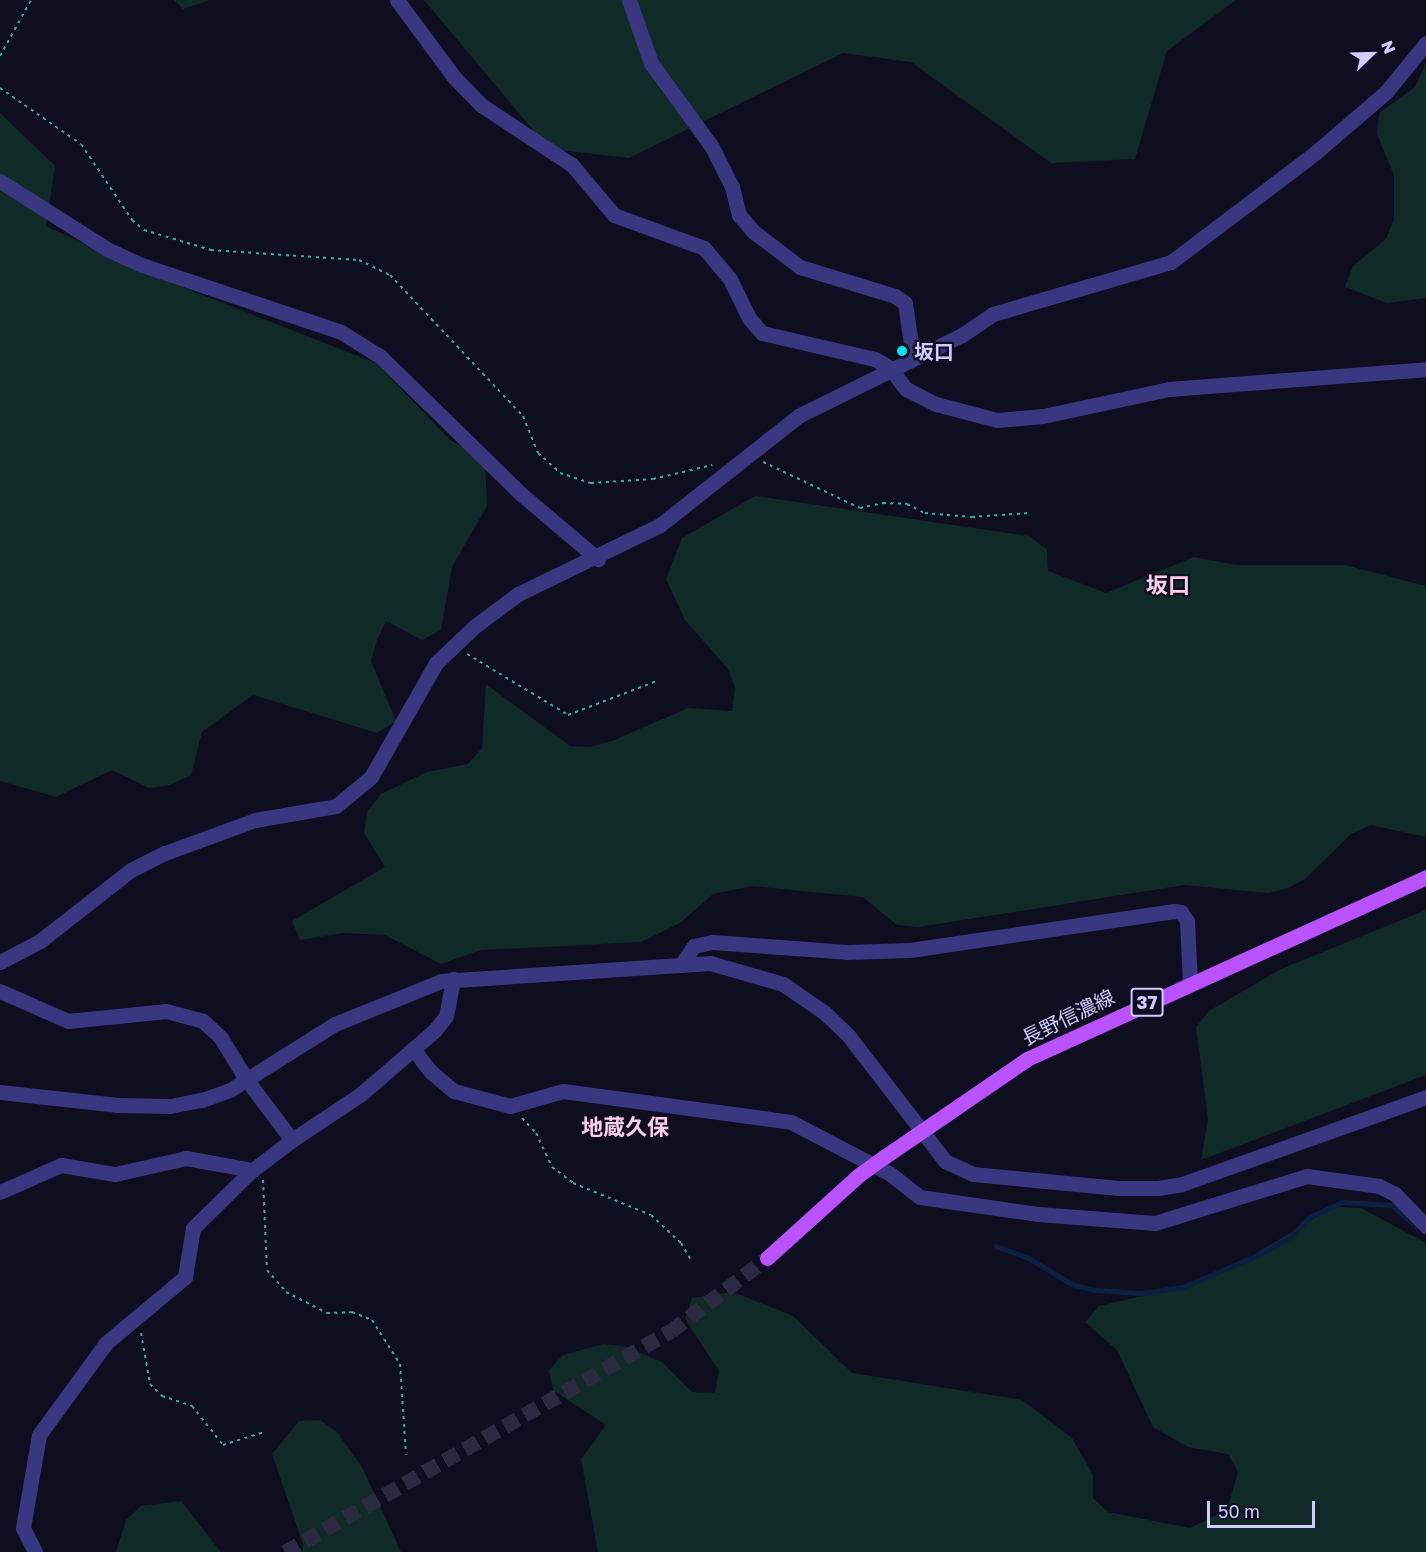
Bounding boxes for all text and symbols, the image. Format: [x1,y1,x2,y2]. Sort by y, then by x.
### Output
north arrow [1342,24,1402,84]
text: N [1377,37,1400,56]
place label: 坂口 [914,339,954,363]
marker: 坂口 [895,344,909,358]
district label: 坂口 [1146,572,1190,598]
street label: 長野信濃線 [1018,984,1118,1050]
road number: 37 [1130,987,1164,1017]
district label: 地蔵久保 [581,1114,669,1140]
scale bar [1210,1489,1318,1527]
text: 50 m [1218,1500,1260,1522]

